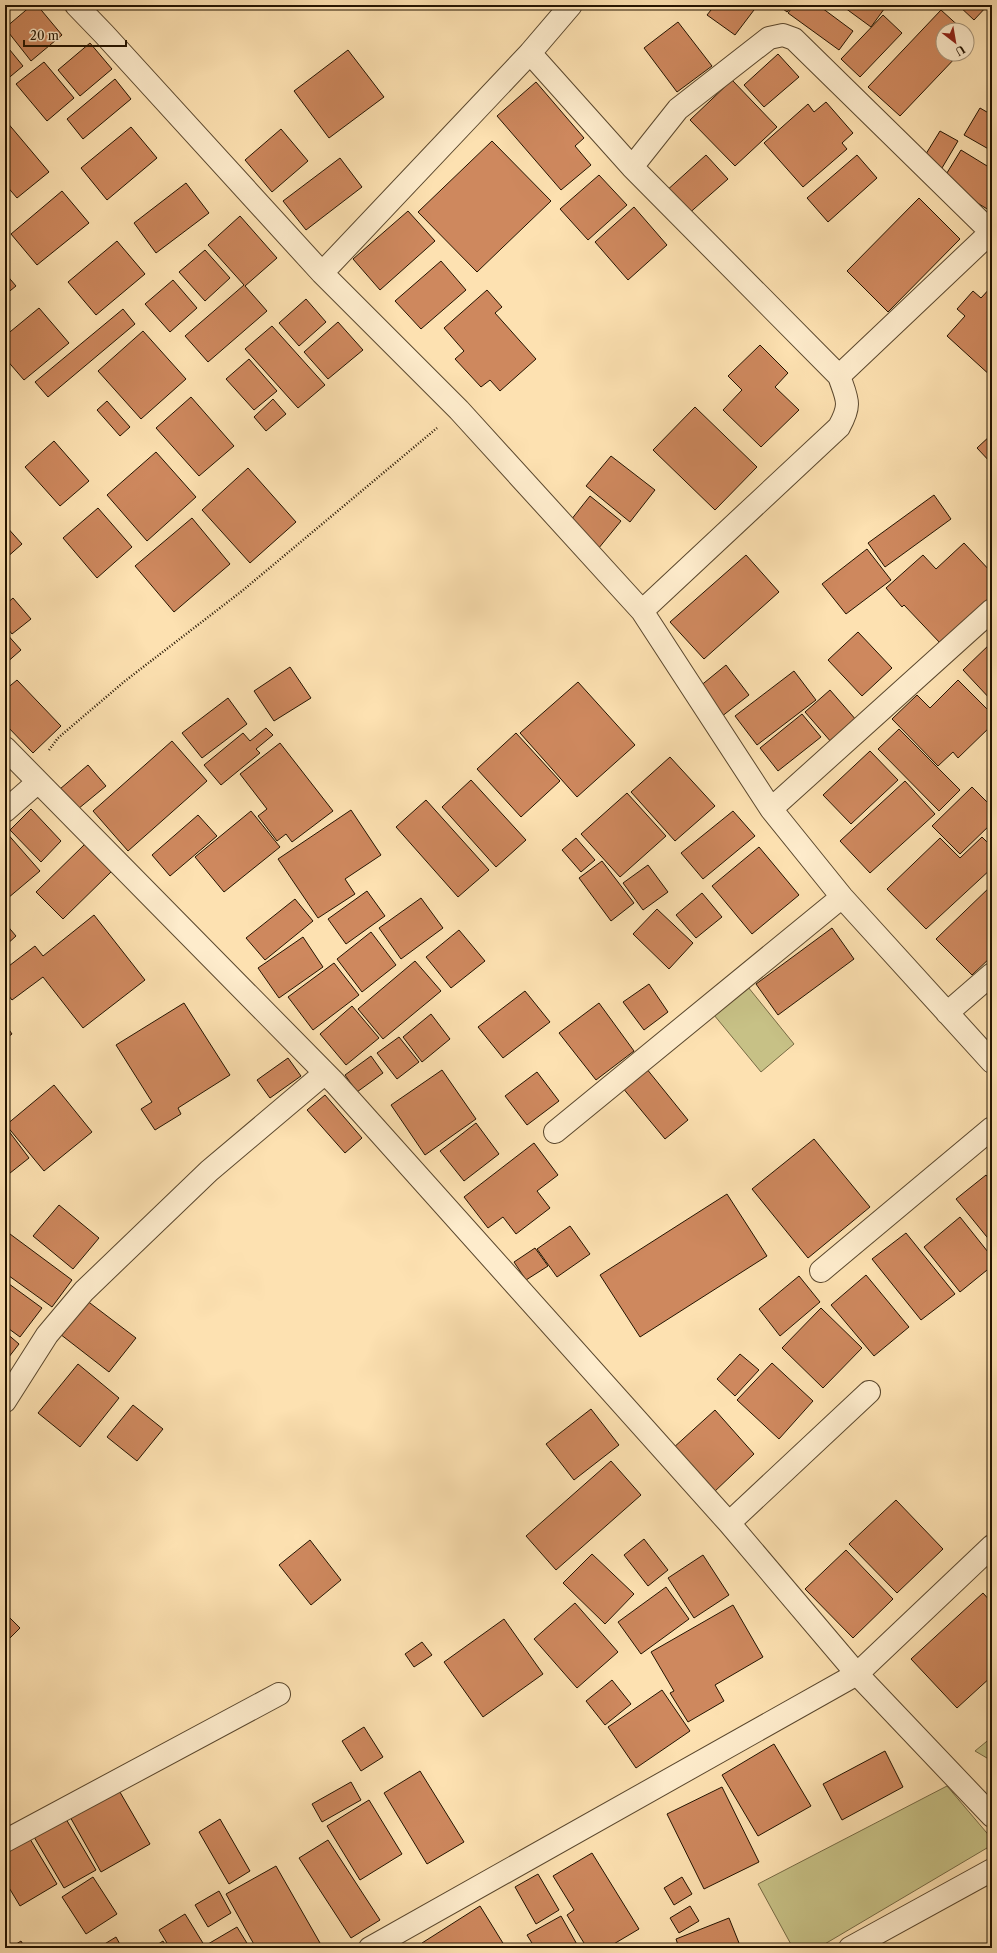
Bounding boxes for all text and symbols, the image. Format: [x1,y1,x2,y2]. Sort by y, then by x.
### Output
scale bar [24,22,126,48]
north arrow [935,22,975,62]
text: 20 m [30,28,59,43]
text: U [953,42,968,59]

